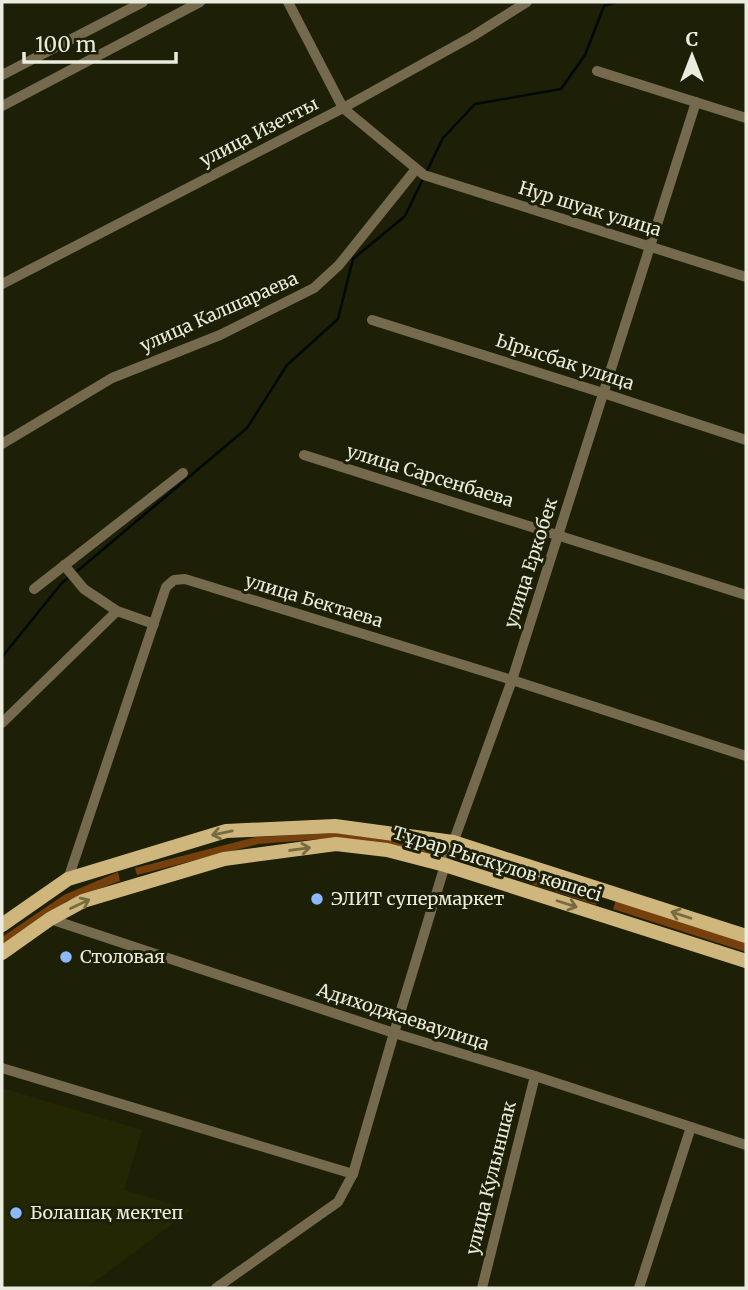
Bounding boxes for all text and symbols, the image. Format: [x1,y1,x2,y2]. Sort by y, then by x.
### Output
scale bar [24,21,177,65]
north arrow [657,21,727,91]
text: С [686,27,698,51]
text: 100 m [35,31,97,58]
street label: улица Изетты [196,92,322,171]
street label: Нур шуак улица [516,176,665,241]
street label: улица Калшараева [136,266,302,357]
street label: Ырысбак улица [493,328,638,395]
street label: улица Сарсенбаева [344,439,517,512]
street label: улица Еркобек [499,494,563,631]
street label: улица Бектаева [242,569,386,633]
street label: Тұрар Рыскұлов көшесі [390,821,605,906]
one-way arrow [211,827,234,841]
one-way arrow [288,842,310,855]
place label: ЭЛИТ супермаркет [331,887,505,910]
marker: ЭЛИТ супермаркет [309,891,325,907]
one-way arrow [69,896,90,910]
one-way arrow [556,899,578,912]
one-way arrow [671,908,693,921]
place label: Столовая [80,945,165,968]
marker: Столовая [58,949,74,965]
street label: Адиходжаеваулица [313,978,493,1055]
street label: улица Кулыншак [460,1098,521,1257]
place label: Болашақ мектеп [30,1201,183,1224]
marker: Болашақ мектеп [8,1205,24,1221]

